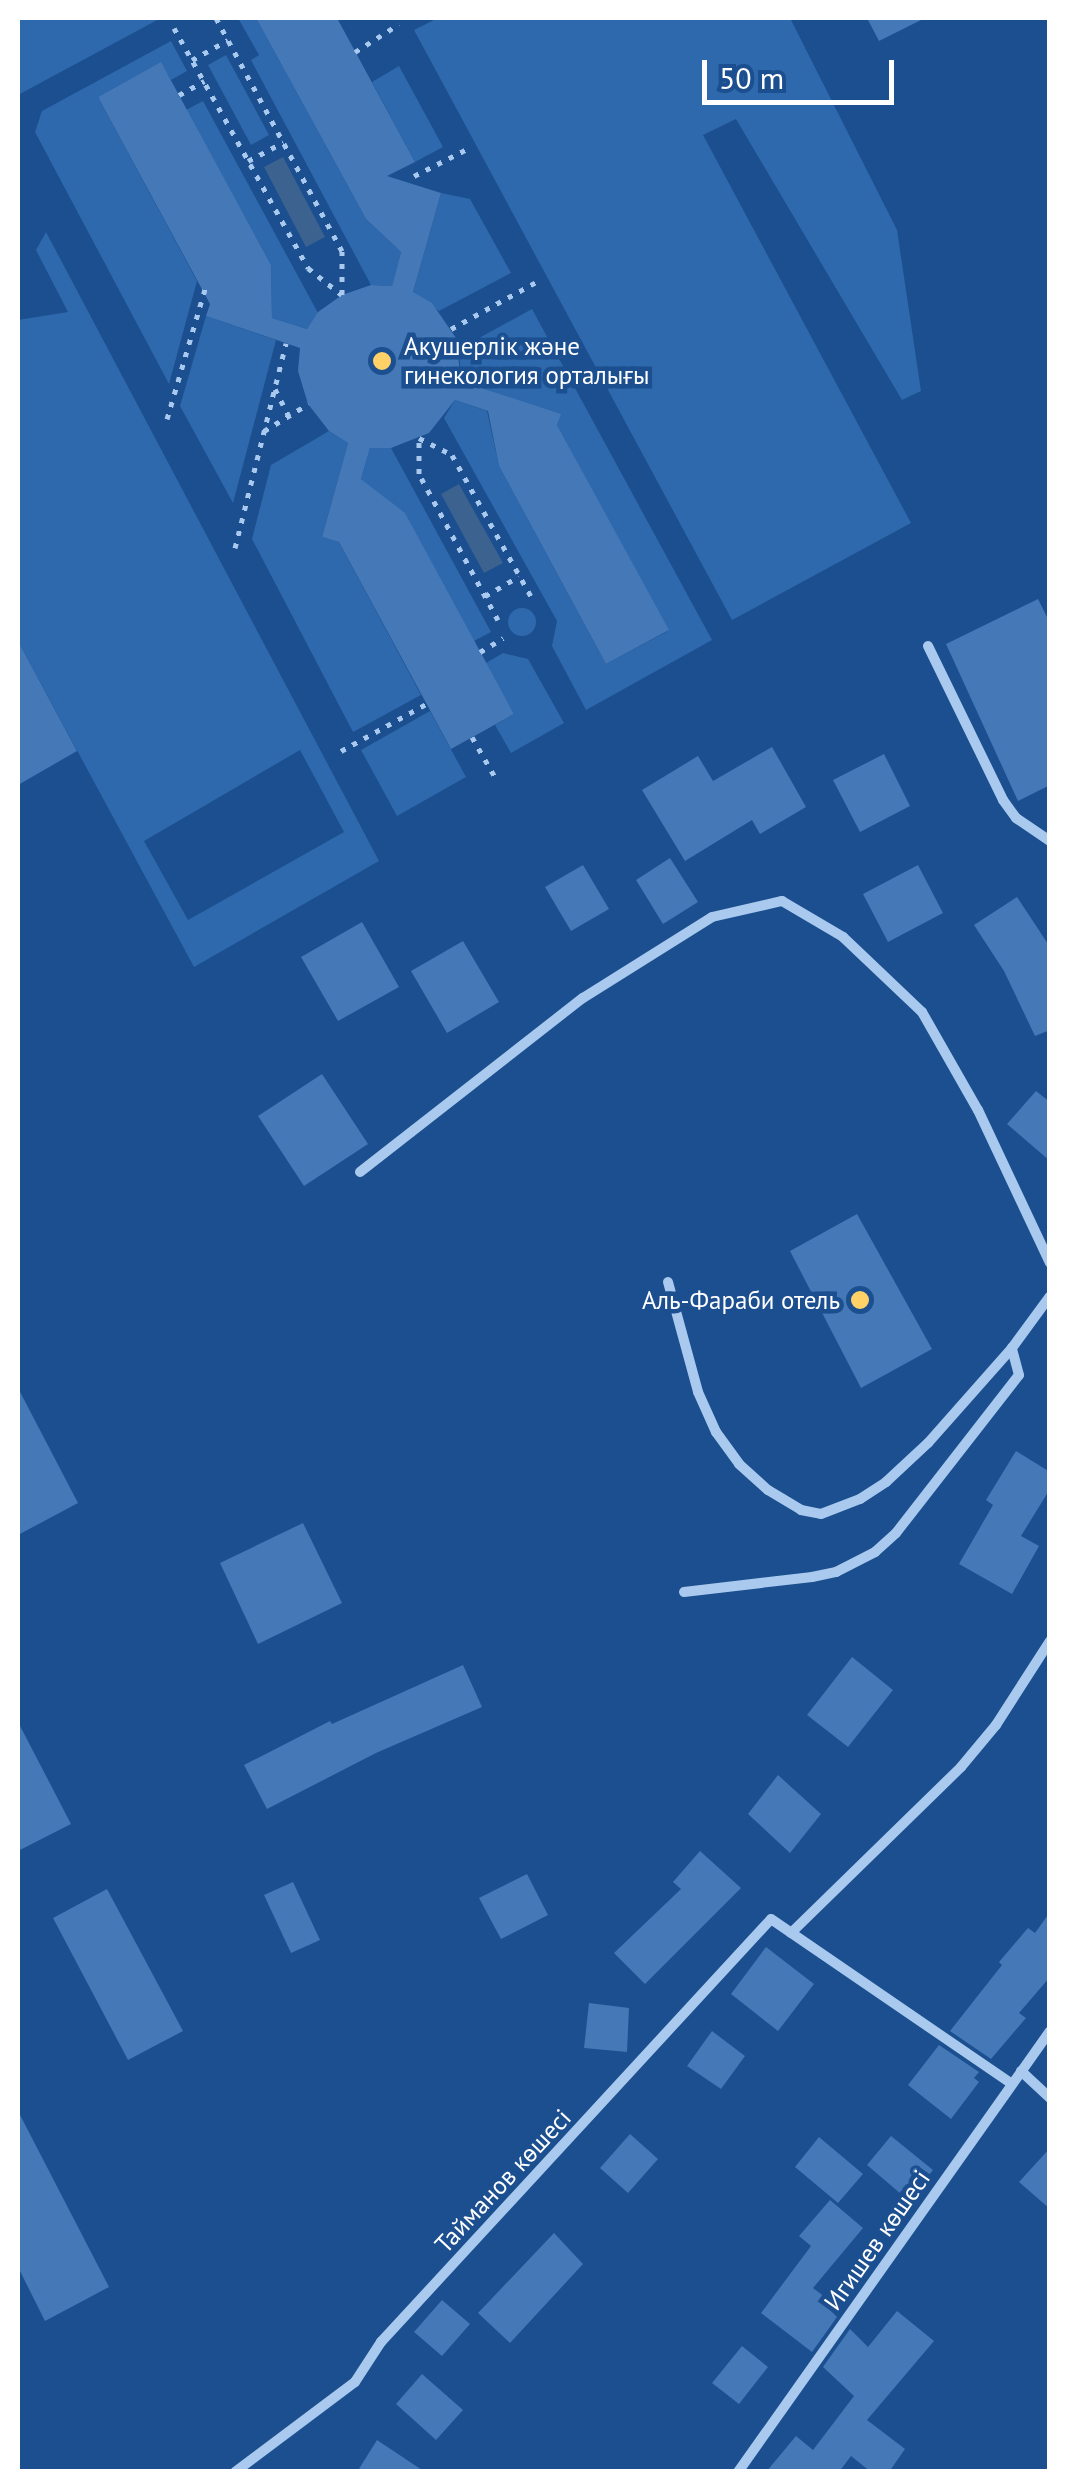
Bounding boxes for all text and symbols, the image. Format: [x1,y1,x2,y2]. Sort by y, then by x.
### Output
scale bar [707,40,900,102]
text: 50 m [719,58,784,97]
place label: Акушерлік және гинекология орталығы [404,332,649,391]
marker: Акушерлік және гинекология орталығы [369,348,395,374]
place label: Аль-Фараби отель [642,1285,840,1315]
marker: Аль-Фараби отель [849,1289,871,1311]
street label: Тайманов көшесі [429,2103,577,2259]
street label: Игишев көшесі [818,2164,936,2316]

